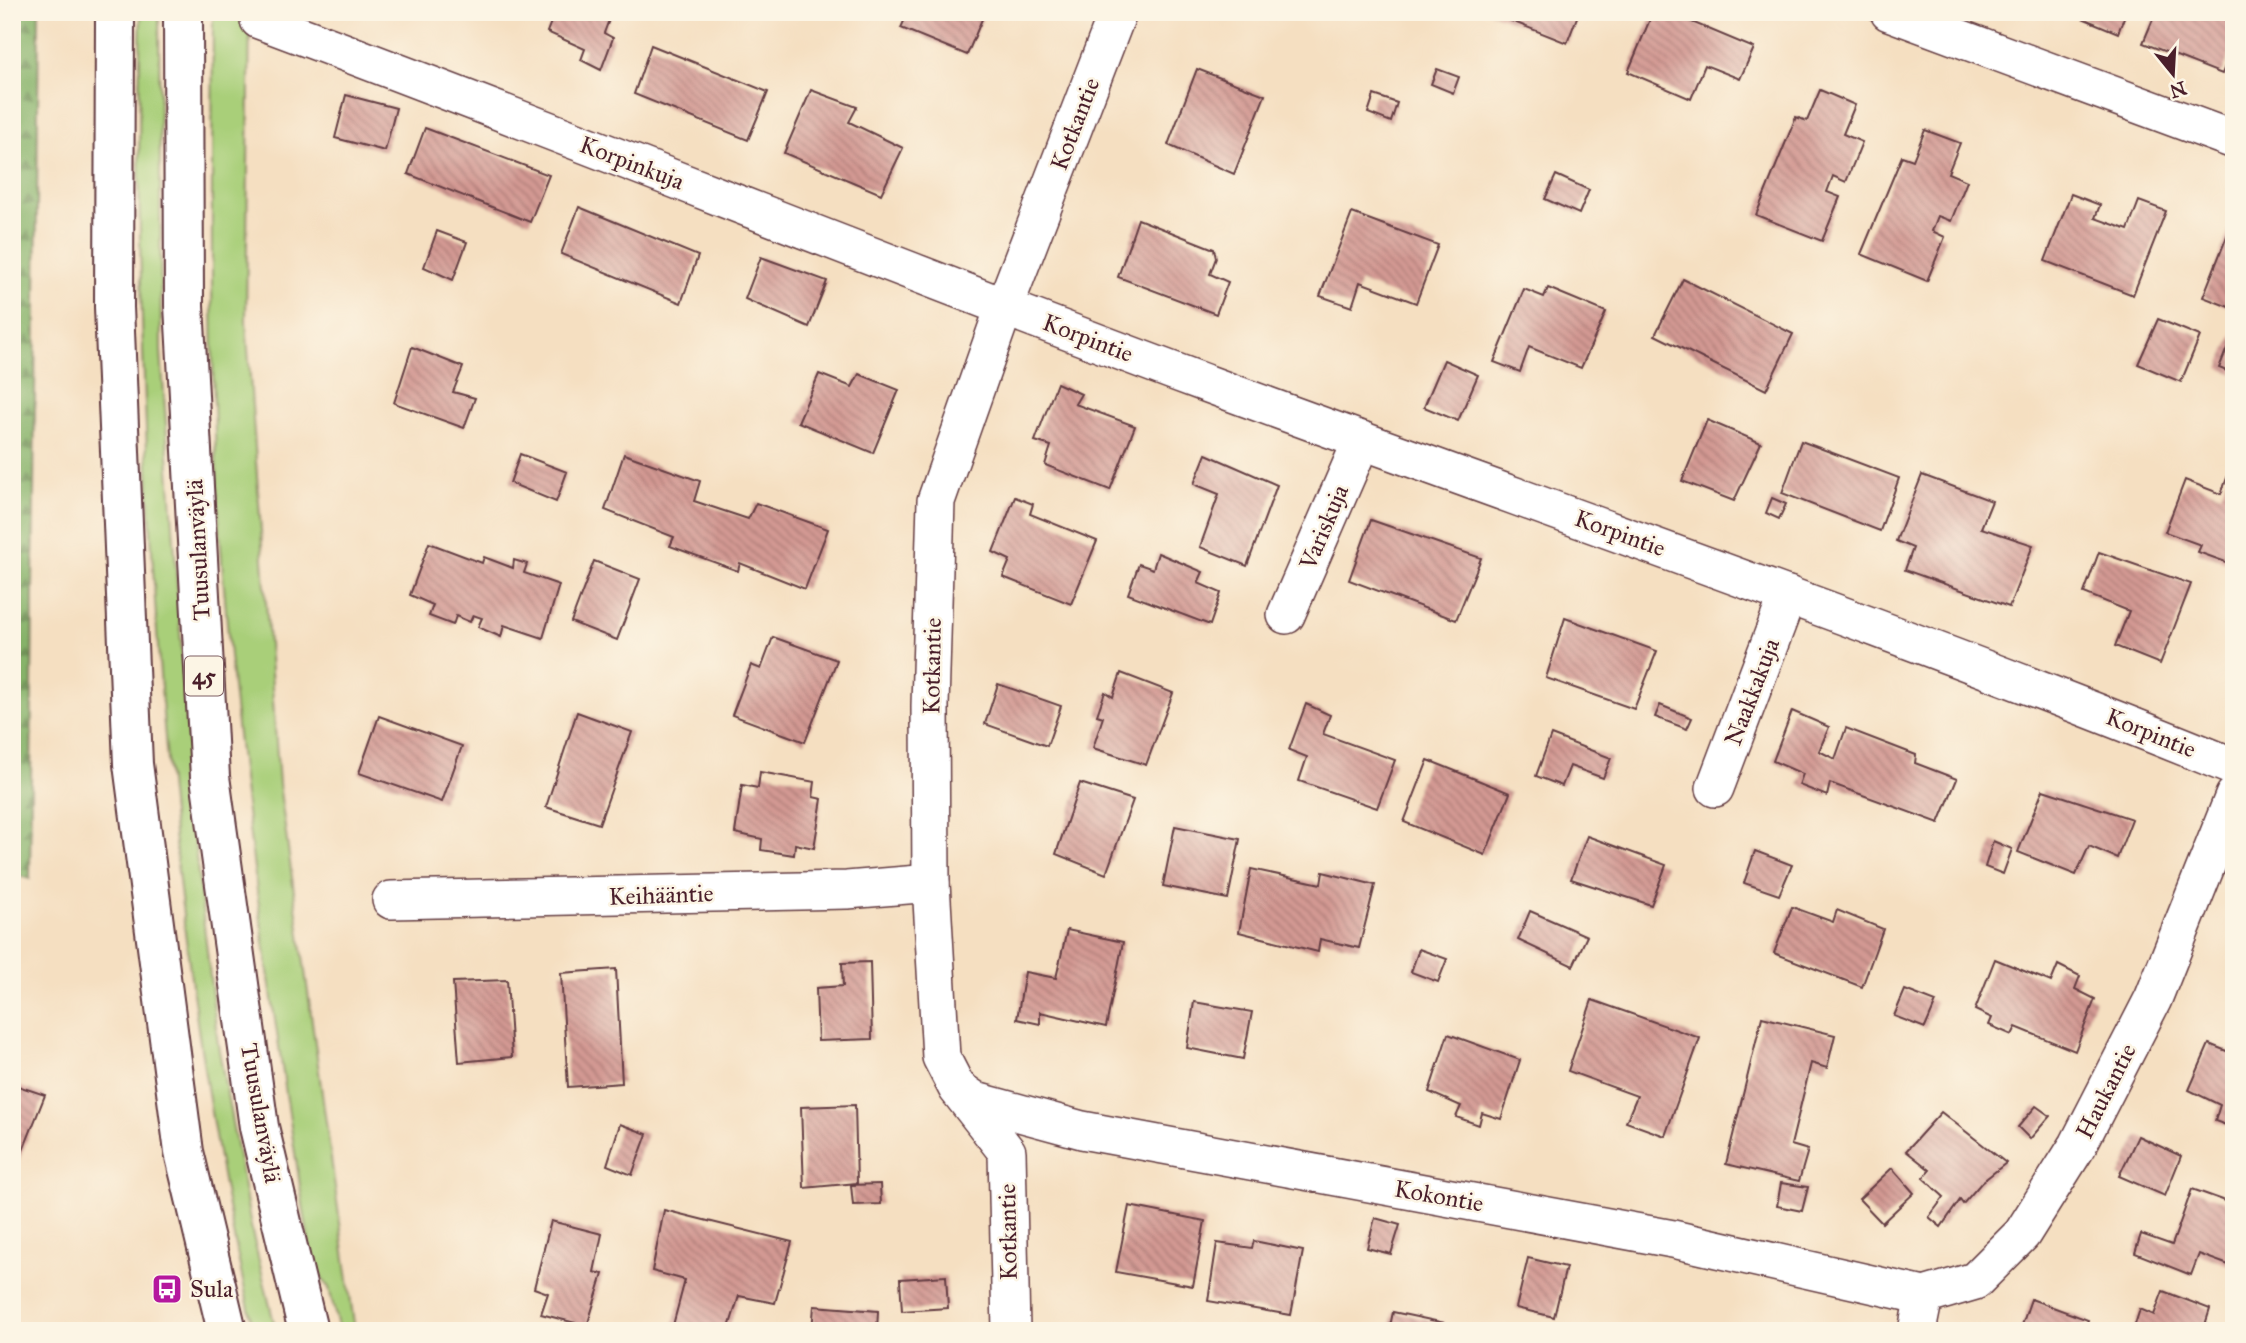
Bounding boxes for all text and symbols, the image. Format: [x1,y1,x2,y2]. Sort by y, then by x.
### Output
north arrow [2138,38,2208,108]
street label: Kotkantie [1044,74,1106,174]
text: N [2167,76,2189,103]
street label: Korpinkuja [576,129,689,197]
street label: Korpintie [1039,307,1137,369]
street label: Tuusulanväylä [179,478,217,621]
street label: Variskuja [1292,479,1356,575]
street label: Korpintie [1571,503,1669,563]
street label: Kotkantie [916,617,948,715]
street label: Naakkakuja [1718,633,1786,750]
road number: 45 [185,656,223,696]
street label: Korpintie [2102,701,2200,765]
street label: Keihääntie [608,878,714,912]
street label: Haukantie [2069,1038,2143,1144]
street label: Tuusulanväylä [234,1041,288,1186]
street label: Kokontie [1392,1173,1486,1219]
street label: Kotkantie [992,1183,1024,1281]
bus stop icon: Sula [150,1272,184,1306]
place label: Sula [190,1274,234,1304]

